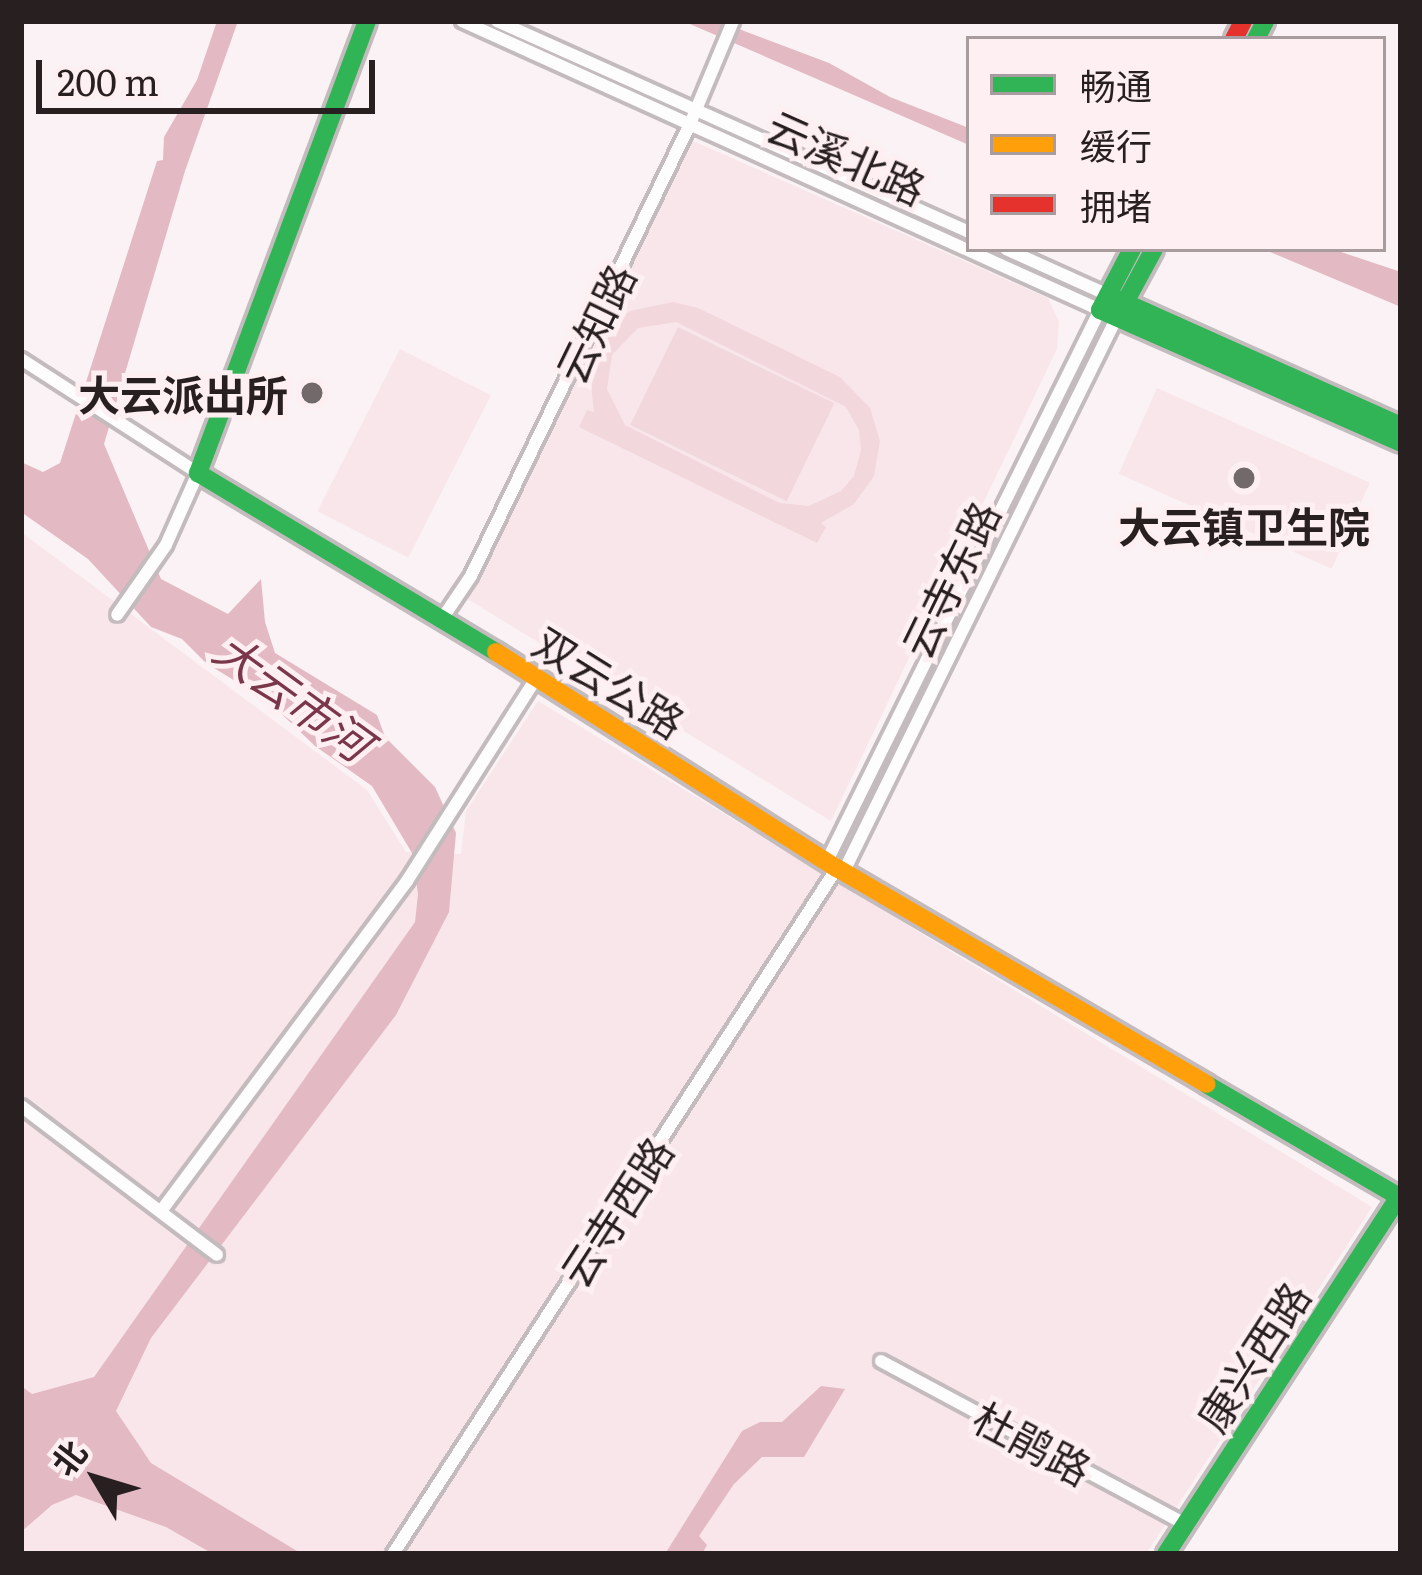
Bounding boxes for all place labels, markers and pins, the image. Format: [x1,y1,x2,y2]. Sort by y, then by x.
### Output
place label: 大云派出所 [78,368,288,418]
marker: 大云派出所 [299,380,325,406]
marker: 大云镇卫生院 [1228,462,1260,494]
place label: 大云镇卫生院 [1118,500,1370,550]

